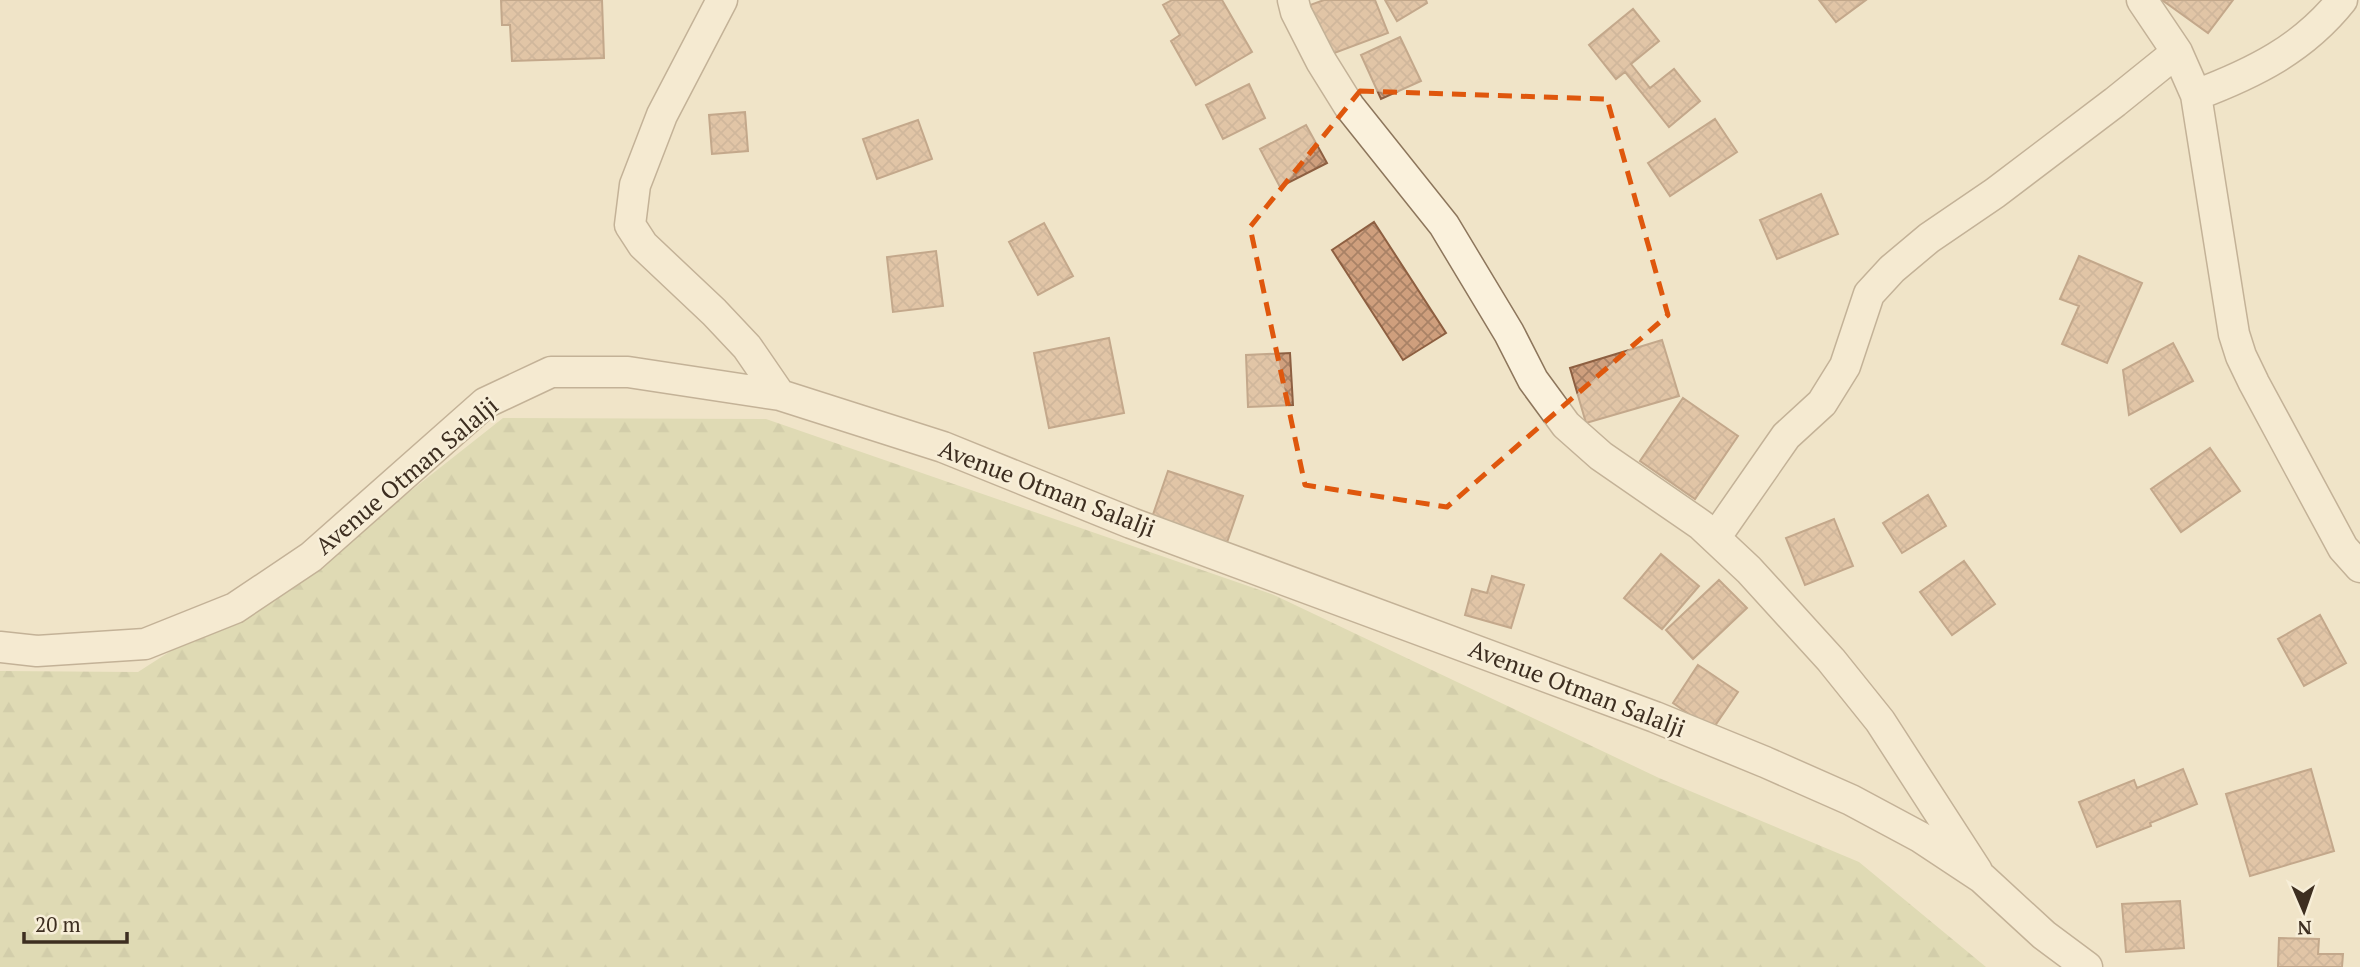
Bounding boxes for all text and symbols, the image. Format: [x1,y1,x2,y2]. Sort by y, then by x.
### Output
street label: Avenue Otman Salalji [308,389,505,561]
street label: Avenue Otman Salalji [934,432,1160,544]
street label: Avenue Otman Salalji [1464,632,1690,744]
north arrow [2269,876,2339,946]
scale bar [24,900,128,944]
text: 20 m [35,910,81,938]
text: N [2296,916,2312,941]

